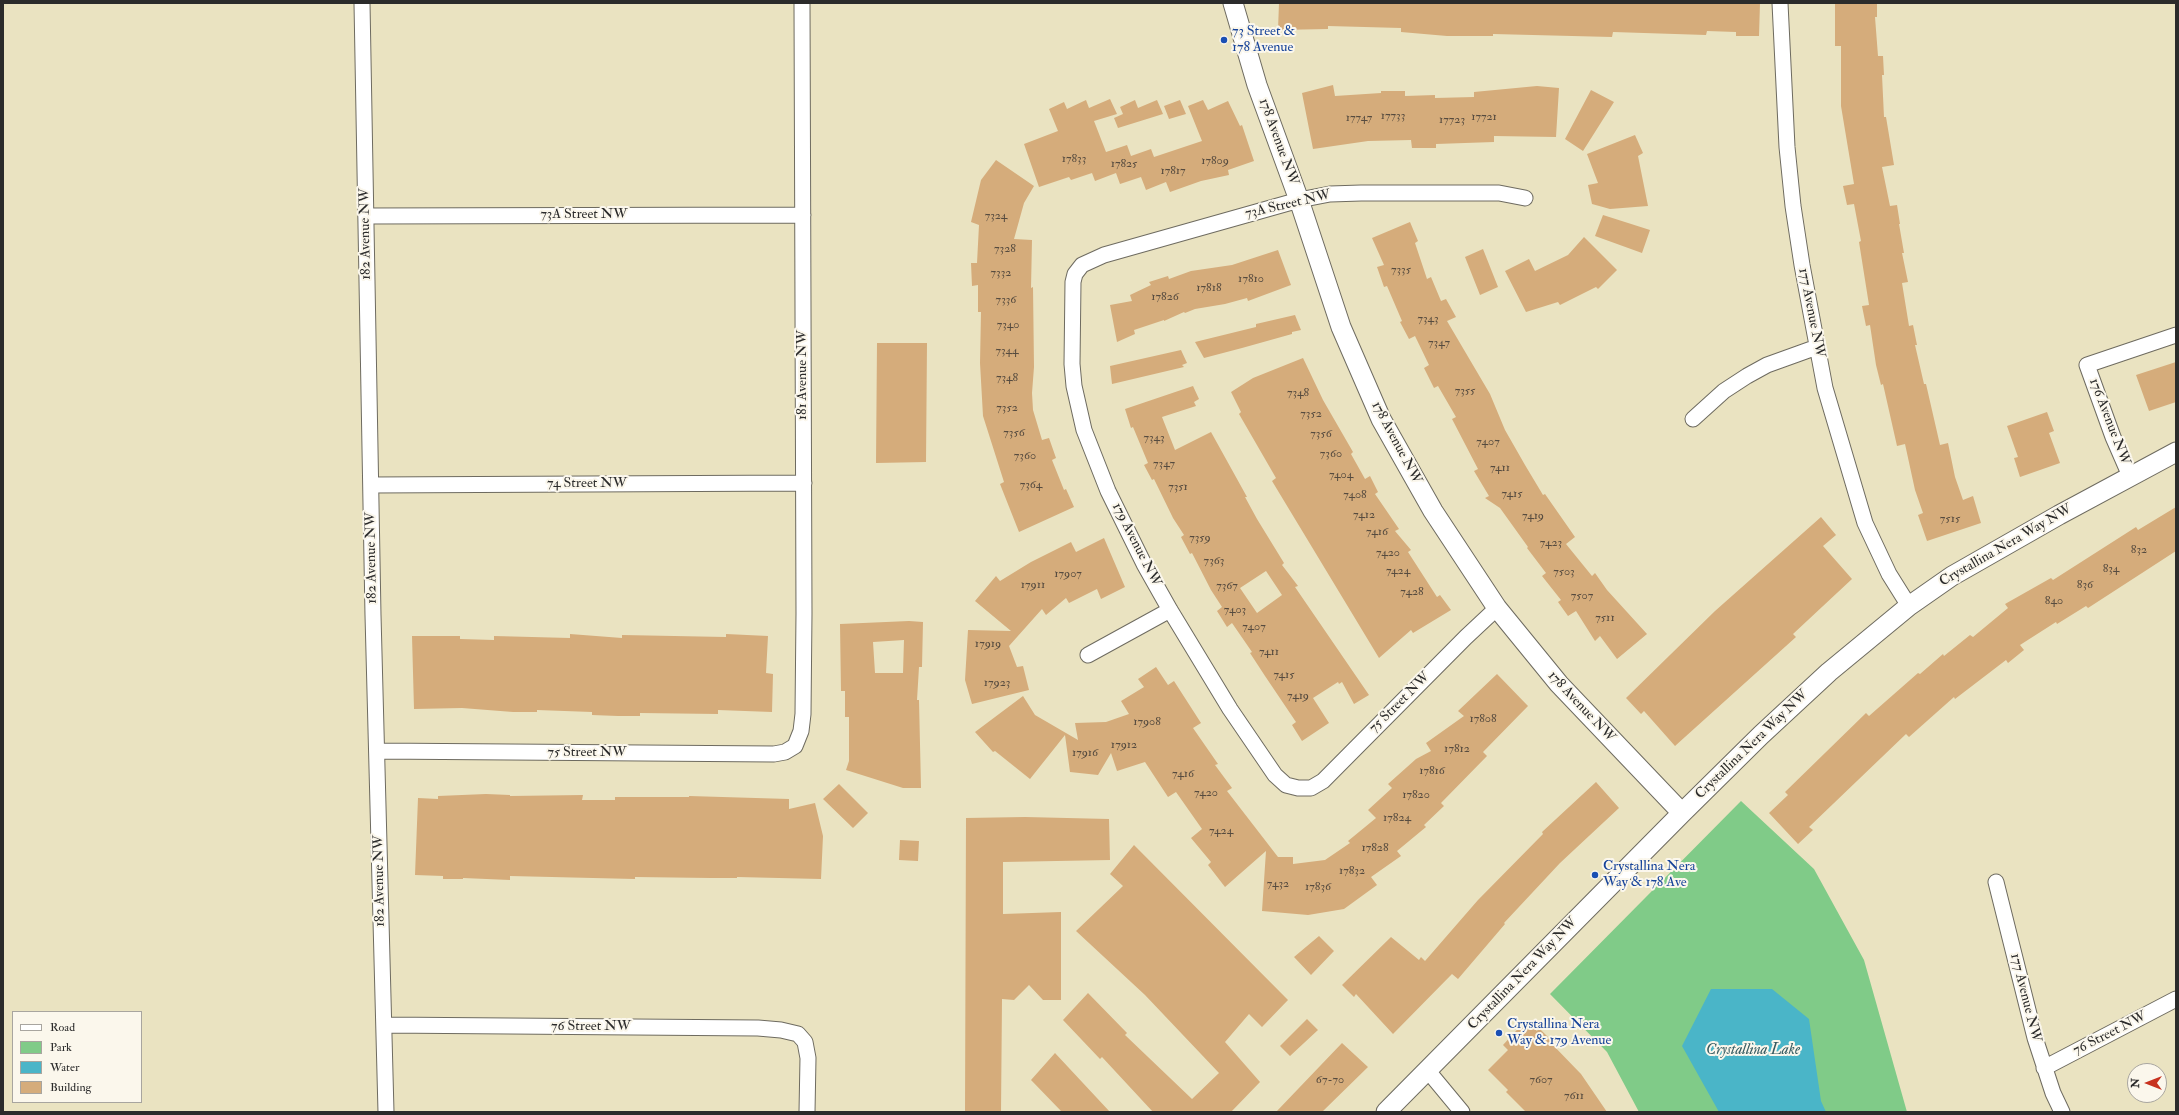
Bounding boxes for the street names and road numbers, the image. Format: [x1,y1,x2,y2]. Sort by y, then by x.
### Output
street label: 178 Avenue NW [1255,96,1301,188]
street label: 73A Street NW [1244,187,1332,223]
street label: 182 Avenue NW [357,188,375,280]
street label: 73A Street NW [540,207,628,223]
street label: 177 Avenue NW [1794,267,1828,359]
street label: 181 Avenue NW [795,330,811,420]
street label: 176 Avenue NW [2085,376,2133,468]
street label: 178 Avenue NW [1367,399,1425,487]
street label: 74 Street NW [547,476,627,492]
street label: 179 Avenue NW [1108,500,1164,590]
street label: Crystallina Nera Way NW [1937,501,2075,591]
street label: 182 Avenue NW [363,512,381,604]
street label: 178 Avenue NW [1544,668,1618,746]
street label: 75 Street NW [1366,669,1434,737]
street label: Crystallina Nera Way NW [1692,687,1812,803]
street label: 75 Street NW [548,745,626,761]
street label: 182 Avenue NW [371,835,389,927]
street label: Crystallina Nera Way NW [1465,914,1581,1034]
street label: 177 Avenue NW [2006,952,2044,1044]
street label: 76 Street NW [2071,1008,2149,1060]
street label: 76 Street NW [551,1019,631,1035]

